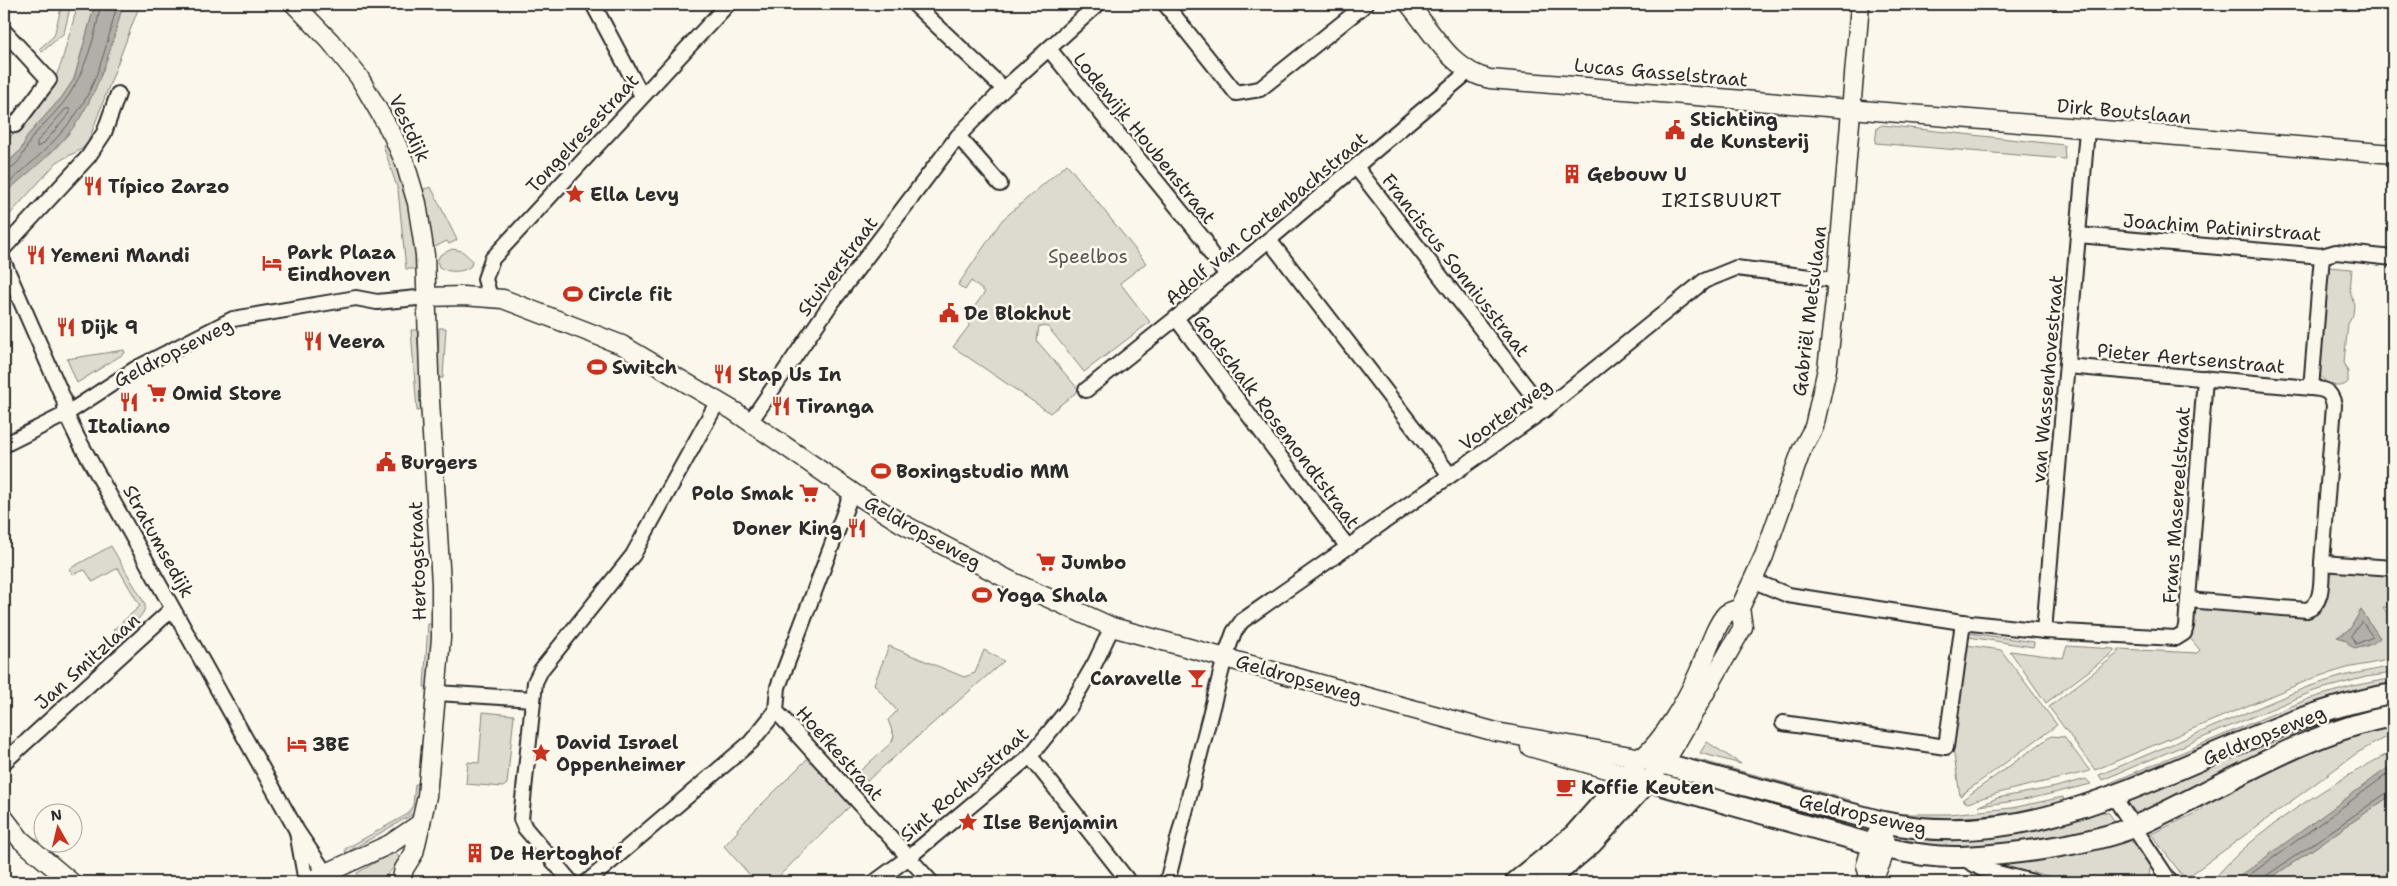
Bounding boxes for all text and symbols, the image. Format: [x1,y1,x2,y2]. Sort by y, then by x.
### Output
street label: Lodewijk Houbenstraat [1068,47,1222,229]
street label: Lucas Gasselstraat [1573,52,1749,93]
street label: Tongelresestraat [521,68,644,198]
street label: Vestdijk [383,90,436,166]
street label: Dirk Boutslaan [2056,93,2192,130]
place label: Stichting de Kunsterij [1690,107,1809,154]
public building icon: Stichting de Kunsterij [1664,119,1686,141]
street label: Adolf van Cortenbachstraat [1160,126,1373,311]
place label: Gebouw U [1587,162,1687,187]
building icon: Gebouw U [1561,163,1583,185]
street label: Franciscus Sonniusstraat [1376,169,1535,362]
place label: Típico Zarzo [108,174,229,199]
restaurant icon: Típico Zarzo [82,175,104,197]
place label: Ella Levy [590,182,679,207]
place icon: Ella Levy [564,183,586,205]
district label: IRISBUURT [1662,187,1783,213]
street label: Joachim Patinirstraat [2122,208,2322,247]
street label: Stuiverstraat [792,211,883,321]
street label: Gabriël Metsulaan [1787,224,1832,398]
place label: Park Plaza Eindhoven [287,240,396,287]
place label: Yemeni Mandi [51,243,190,268]
restaurant icon: Yemeni Mandi [25,244,47,266]
park label: Speelbos [1048,244,1128,269]
hotel icon: Park Plaza Eindhoven [261,252,283,274]
street label: van Wassenhovestraat [2026,274,2069,484]
place label: Circle fit [588,282,672,307]
sports icon: Circle fit [562,283,584,305]
place label: De Blokhut [964,301,1071,326]
public building icon: De Blokhut [938,302,960,324]
street label: Godschalk Rosemondtstraat [1188,309,1366,534]
street label: Geldropseweg [110,312,237,393]
place label: Dijk 9 [81,315,138,340]
restaurant icon: Dijk 9 [55,316,77,338]
place label: Veera [328,329,385,354]
restaurant icon: Veera [302,330,324,352]
street label: Pieter Aertsenstraat [2096,338,2286,379]
place label: Switch [612,355,678,380]
sports icon: Switch [586,356,608,378]
place label: Stap Us In [738,362,842,387]
restaurant icon: Stap Us In [712,363,734,385]
street label: Voorterweg [1454,373,1556,456]
place label: Omid Store [172,381,282,406]
supermarket icon: Omid Store [146,382,168,404]
restaurant icon: Italiano [118,391,140,413]
place label: Tiranga [796,394,874,419]
restaurant icon: Tiranga [770,395,792,417]
street label: Frans Masereelstraat [2157,406,2196,604]
place label: Italiano [88,414,170,439]
place label: Burgers [401,450,478,475]
public building icon: Burgers [375,451,397,473]
place label: Boxingstudio MM [896,459,1070,484]
sports icon: Boxingstudio MM [870,460,892,482]
street label: Stratumsedijk [117,480,200,602]
place label: Polo Smak [692,481,794,506]
supermarket icon: Polo Smak [798,482,820,504]
street label: Geldropseweg [860,490,986,575]
street label: Hertogstraat [403,501,432,621]
place label: Doner King [733,516,842,541]
restaurant icon: Doner King [846,517,868,539]
place label: Jumbo [1061,550,1126,575]
supermarket icon: Jumbo [1035,551,1057,573]
place label: Yoga Shala [997,583,1108,608]
sports icon: Yoga Shala [971,584,993,606]
street label: Jan Smitzlaan [30,608,145,715]
street label: Geldropseweg [1233,649,1365,708]
place label: Caravelle [1090,666,1182,691]
bar icon: Caravelle [1186,667,1208,689]
street label: Geldropseweg [2199,699,2329,771]
street label: Hoefkestraat [790,701,889,806]
street label: Sint Rochusstraat [895,721,1034,847]
place label: David Israel Oppenheimer [556,730,686,777]
place label: 3BE [312,732,350,757]
hotel icon: 3BE [286,733,308,755]
place icon: David Israel Oppenheimer [530,742,552,764]
place label: Koffie Keuten [1581,775,1714,800]
cafe icon: Koffie Keuten [1555,776,1577,798]
street label: Geldropseweg [1797,788,1929,841]
north arrow [32,804,82,854]
text: N [49,805,63,825]
place label: Ilse Benjamin [983,810,1118,835]
place icon: Ilse Benjamin [957,811,979,833]
place label: De Hertoghof [490,841,622,866]
building icon: De Hertoghof [464,842,486,864]

